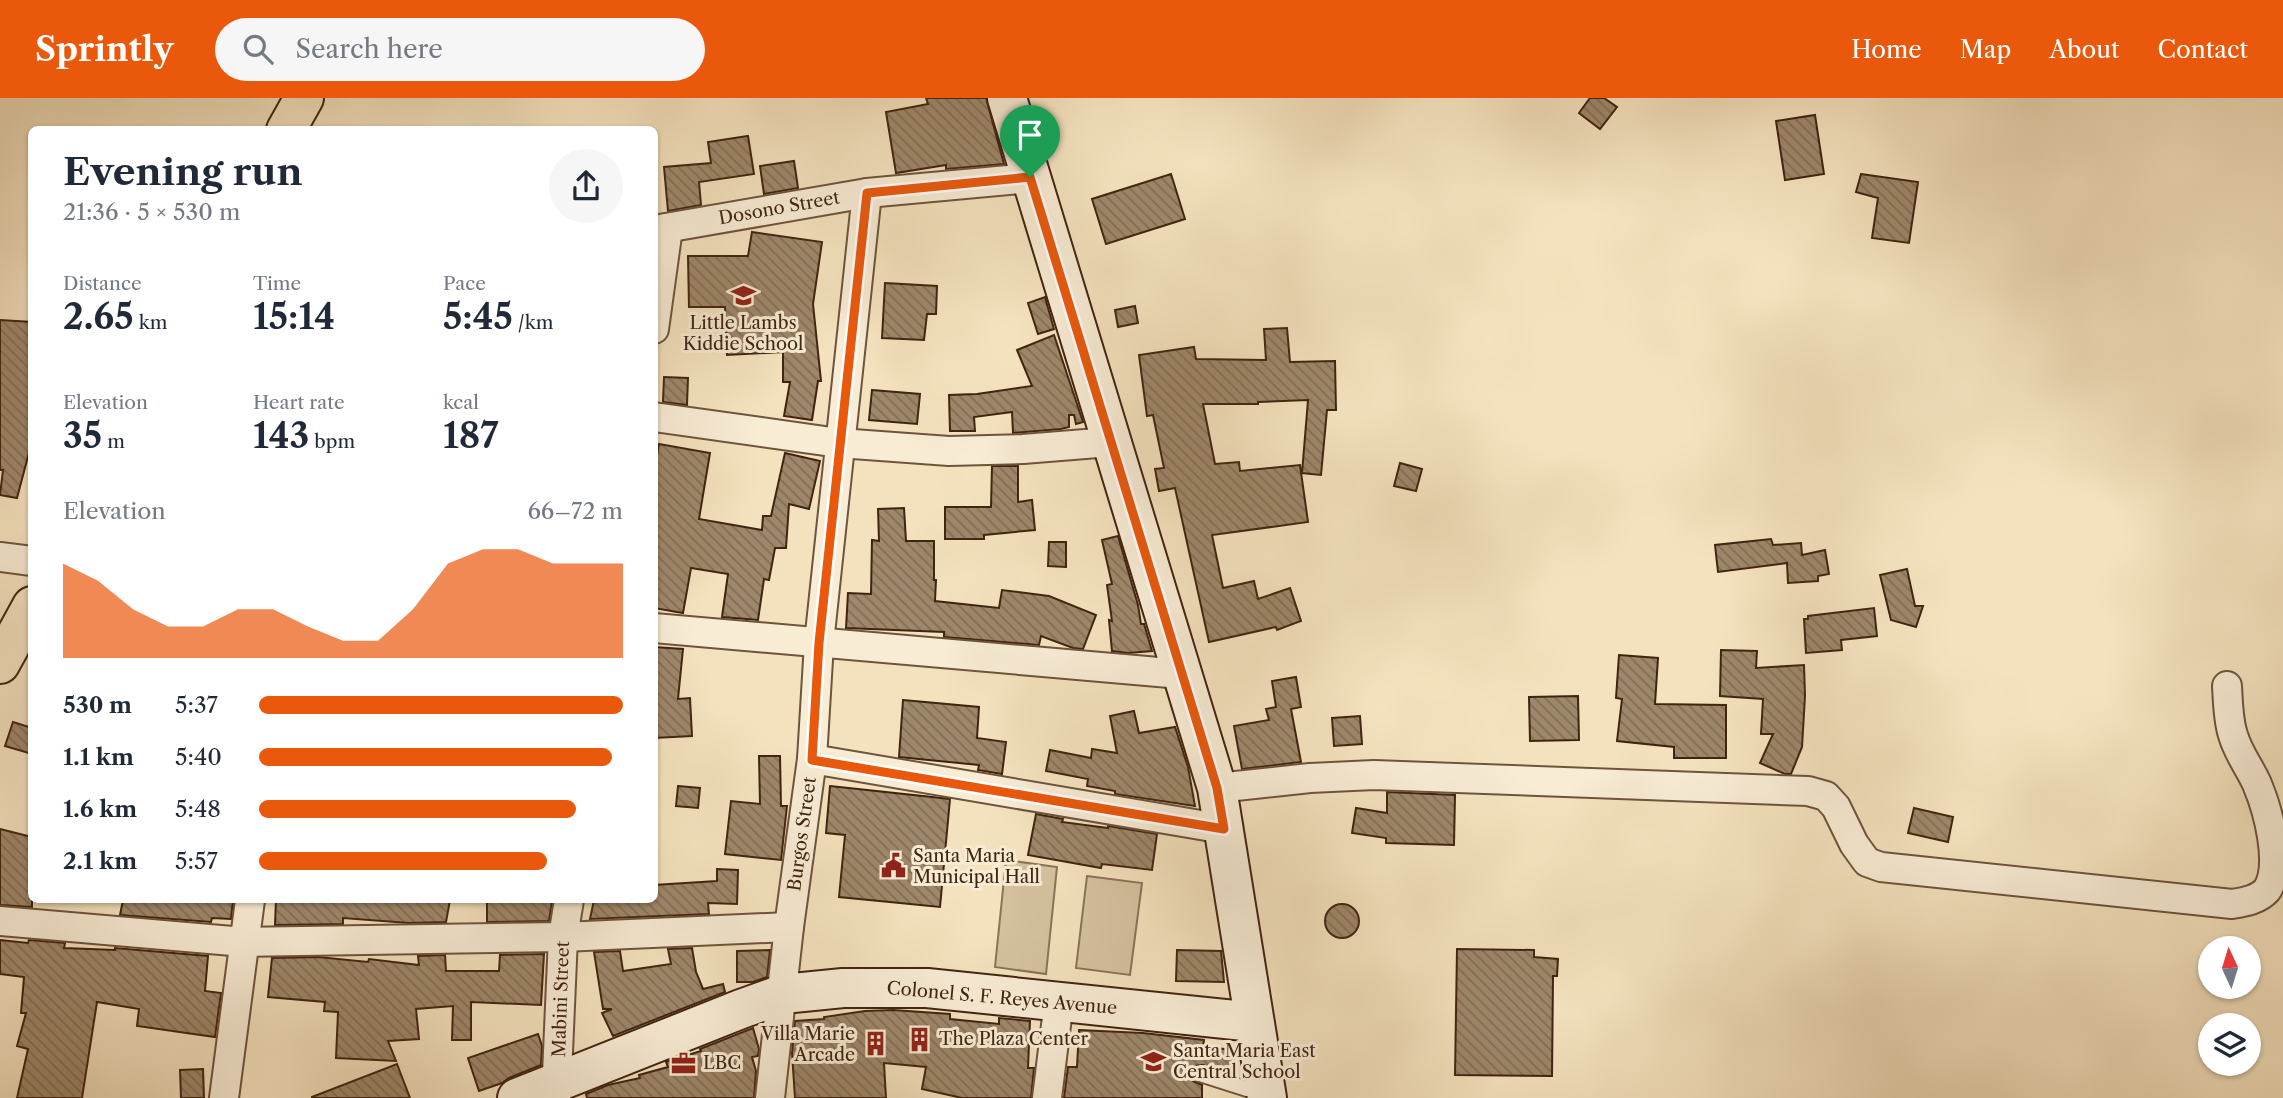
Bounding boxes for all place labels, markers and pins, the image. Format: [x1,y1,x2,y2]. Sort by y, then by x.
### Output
pin [1000,105,1060,177]
school or university icon: Little Lambs Kiddie School [729,282,757,310]
place label: Little Lambs Kiddie School [683,312,803,355]
place label: Santa Maria Municipal Hall [913,845,1040,888]
public building icon: Santa Maria Municipal Hall [879,852,907,880]
place label: Villa Marie Arcade [760,1023,855,1066]
building icon: The Plaza Center [905,1025,933,1053]
place label: The Plaza Center [939,1028,1088,1050]
building icon: Villa Marie Arcade [861,1030,889,1058]
place label: Santa Maria East Central School [1173,1040,1316,1083]
school or university icon: Santa Maria East Central School [1139,1047,1167,1075]
office icon: LBC [669,1049,697,1077]
place label: LBC [703,1052,741,1074]

